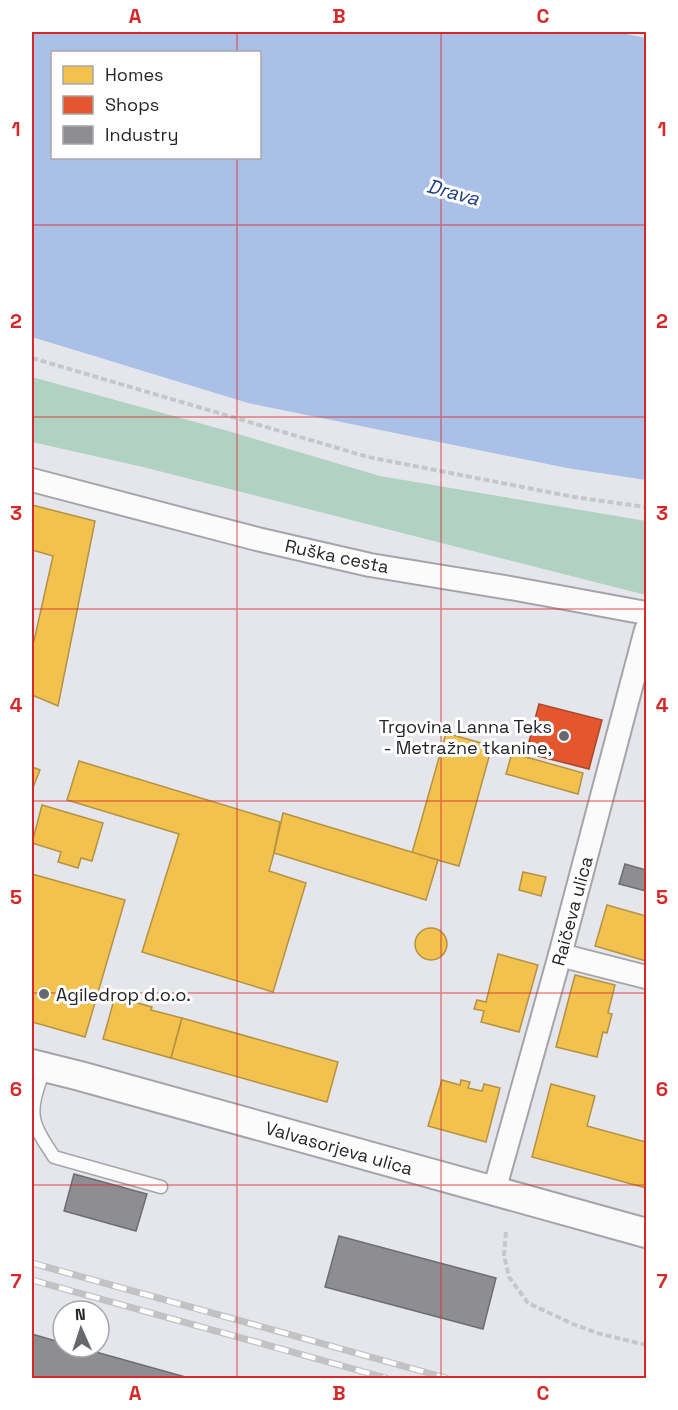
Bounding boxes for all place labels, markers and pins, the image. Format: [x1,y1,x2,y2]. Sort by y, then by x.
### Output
place label: Trgovina Lanna Teks - Metražne tkanine, [379,715,552,759]
marker: Trgovina Lanna Teks - Metražne tkanine, [557,729,571,743]
place label: Agiledrop d.o.o. [56,983,191,1006]
marker: Agiledrop d.o.o. [37,987,51,1001]

